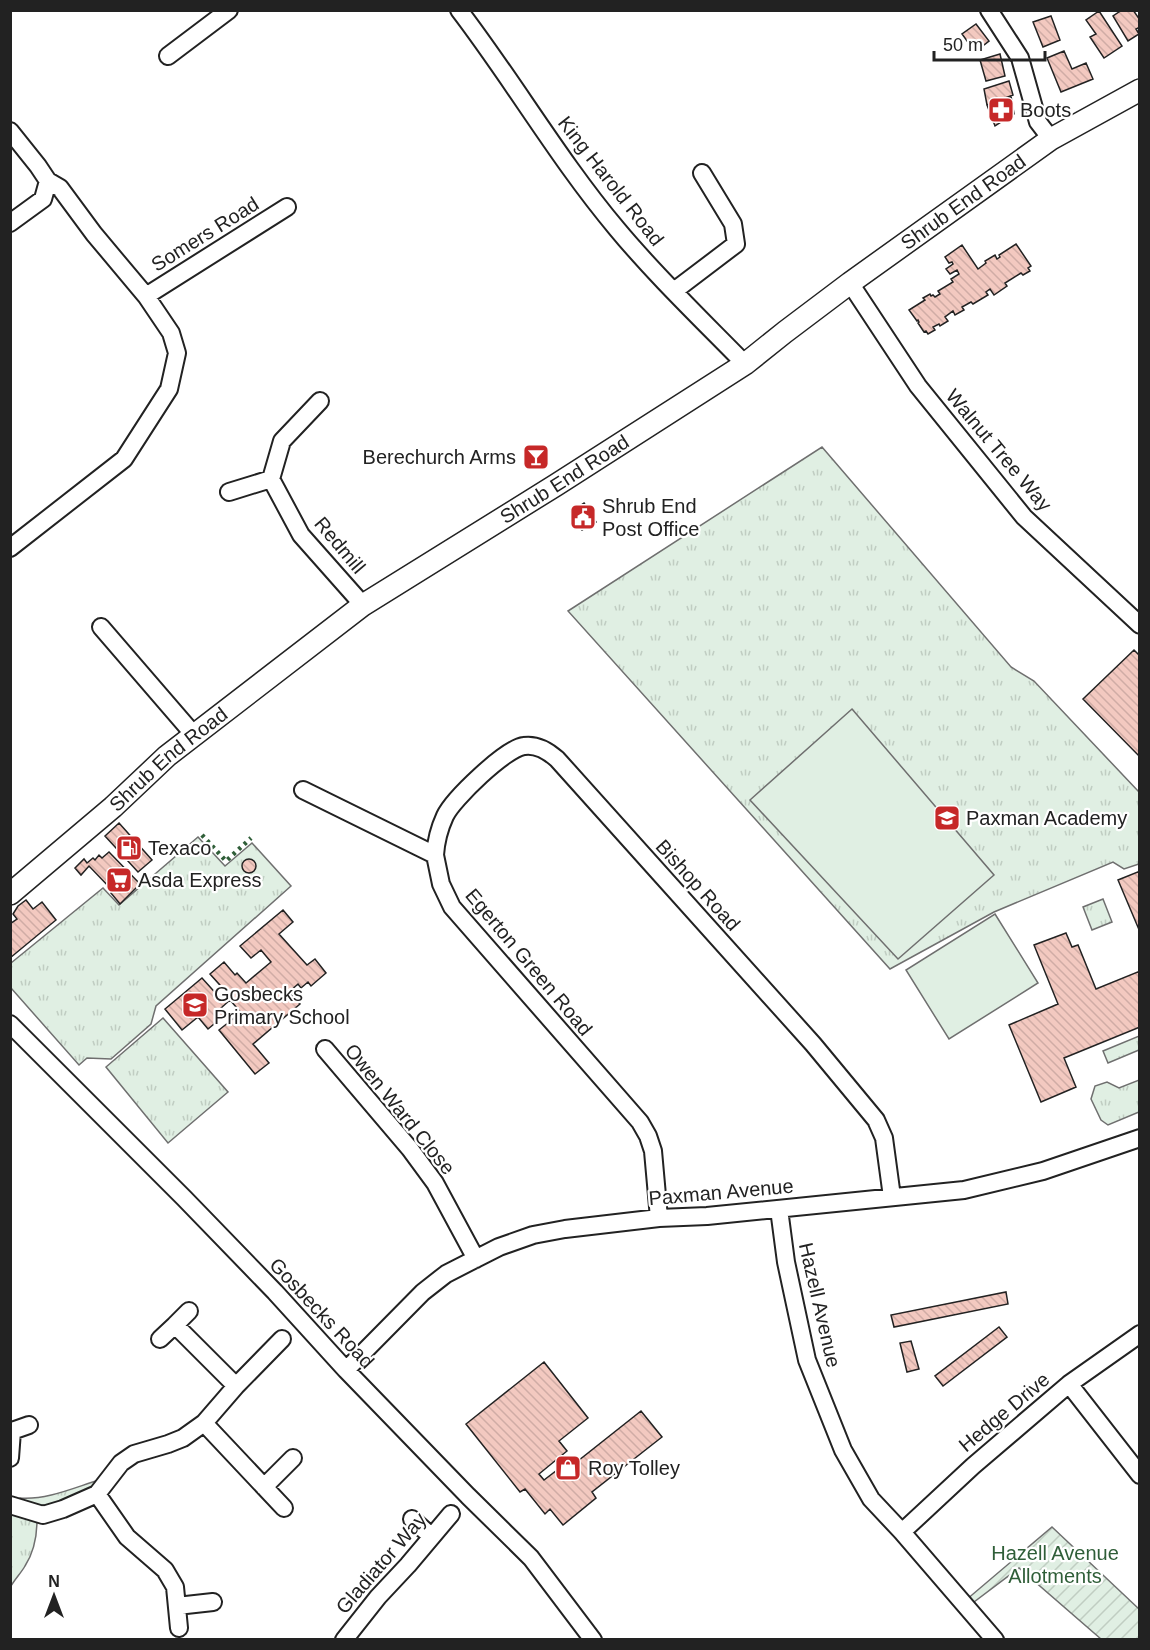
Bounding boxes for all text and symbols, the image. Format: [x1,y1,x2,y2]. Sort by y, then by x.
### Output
scale bar [934,24,1045,62]
text: 50 m [943,35,983,55]
pharmacy icon: Boots [986,95,1016,125]
place label: Boots [1020,99,1071,121]
street label: King Harold Road [554,112,668,250]
street label: Shrub End Road [897,150,1030,254]
street label: Somers Road [147,192,263,276]
street label: Walnut Tree Way [942,385,1056,515]
street label: Shrub End Road [496,430,633,528]
bar icon: Berechurch Arms [521,442,551,472]
place label: Berechurch Arms [363,446,516,468]
place label: Shrub End Post Office [602,495,699,540]
public building icon: Shrub End Post Office [568,502,598,532]
street label: Redmill [310,512,370,578]
street label: Shrub End Road [105,703,231,816]
school or university icon: Paxman Academy [932,803,962,833]
place label: Paxman Academy [966,807,1127,829]
fuel station icon: Texaco [114,833,144,863]
street label: Bishop Road [652,835,744,935]
place label: Texaco [148,837,211,859]
supermarket icon: Asda Express [104,865,134,895]
place label: Asda Express [138,869,261,891]
street label: Egerton Green Road [461,884,597,1040]
place label: Gosbecks Primary School [214,983,350,1028]
school or university icon: Gosbecks Primary School [180,990,210,1020]
street label: Owen Ward Close [341,1039,459,1179]
street label: Paxman Avenue [648,1175,794,1209]
street label: Hazell Avenue [795,1240,845,1370]
street label: Gosbecks Road [265,1253,379,1373]
street label: Hedge Drive [954,1368,1054,1456]
shop icon: Roy Tolley [553,1453,583,1483]
place label: Roy Tolley [588,1457,680,1479]
street label: Gladiator Way [331,1508,431,1618]
park label: Hazell Avenue Allotments [991,1542,1119,1587]
north arrow [24,1566,84,1626]
text: N [48,1573,60,1590]

